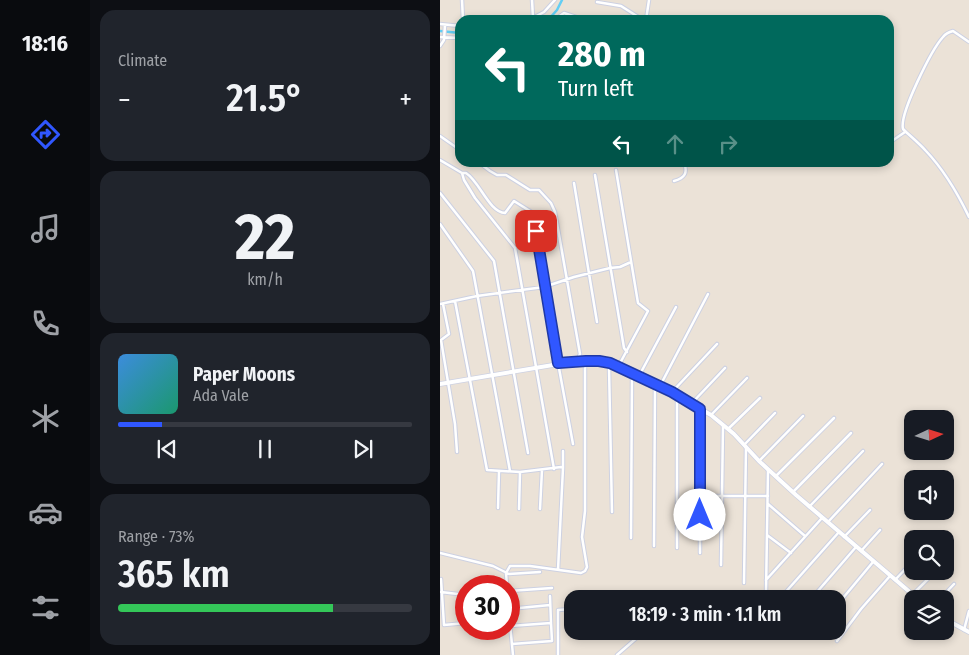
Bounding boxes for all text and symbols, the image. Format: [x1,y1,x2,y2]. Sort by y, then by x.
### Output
text: 18:16 [22,30,68,57]
text: 280 m [558,33,646,75]
icon: left [475,35,540,100]
text: Climate [118,51,167,70]
text: 21.5° [226,75,304,121]
text: Turn left [558,75,634,102]
text: − [118,83,131,116]
text: + [399,83,412,116]
icon: directions [28,117,63,152]
icon: left [608,130,636,158]
icon: ahead [661,130,689,158]
icon: right [714,130,742,158]
text: 22 [235,198,295,276]
pin [515,210,557,252]
icon: music [28,211,63,246]
icon: arrive [522,217,550,245]
text: km/h [247,270,283,289]
icon: phone [28,306,63,341]
text: Paper Moons [193,363,295,386]
text: Ada Vale [193,386,249,405]
icon: climate [28,401,63,436]
north arrow [904,410,954,460]
map controls [904,410,954,640]
icon: previous [153,435,181,463]
icon: pause [251,435,279,463]
icon: next [349,435,377,463]
button: sound [904,470,954,520]
position arrow [673,488,725,540]
icon: car [28,495,63,530]
text: Range · 73% [118,527,194,546]
button: search [904,530,954,580]
text: 365 km [118,551,230,597]
speed limit sign: 30 [455,575,520,640]
icon: filters [28,590,63,625]
button: layers [904,590,954,640]
text: 18:19 · 3 min · 1.1 km [629,603,781,626]

